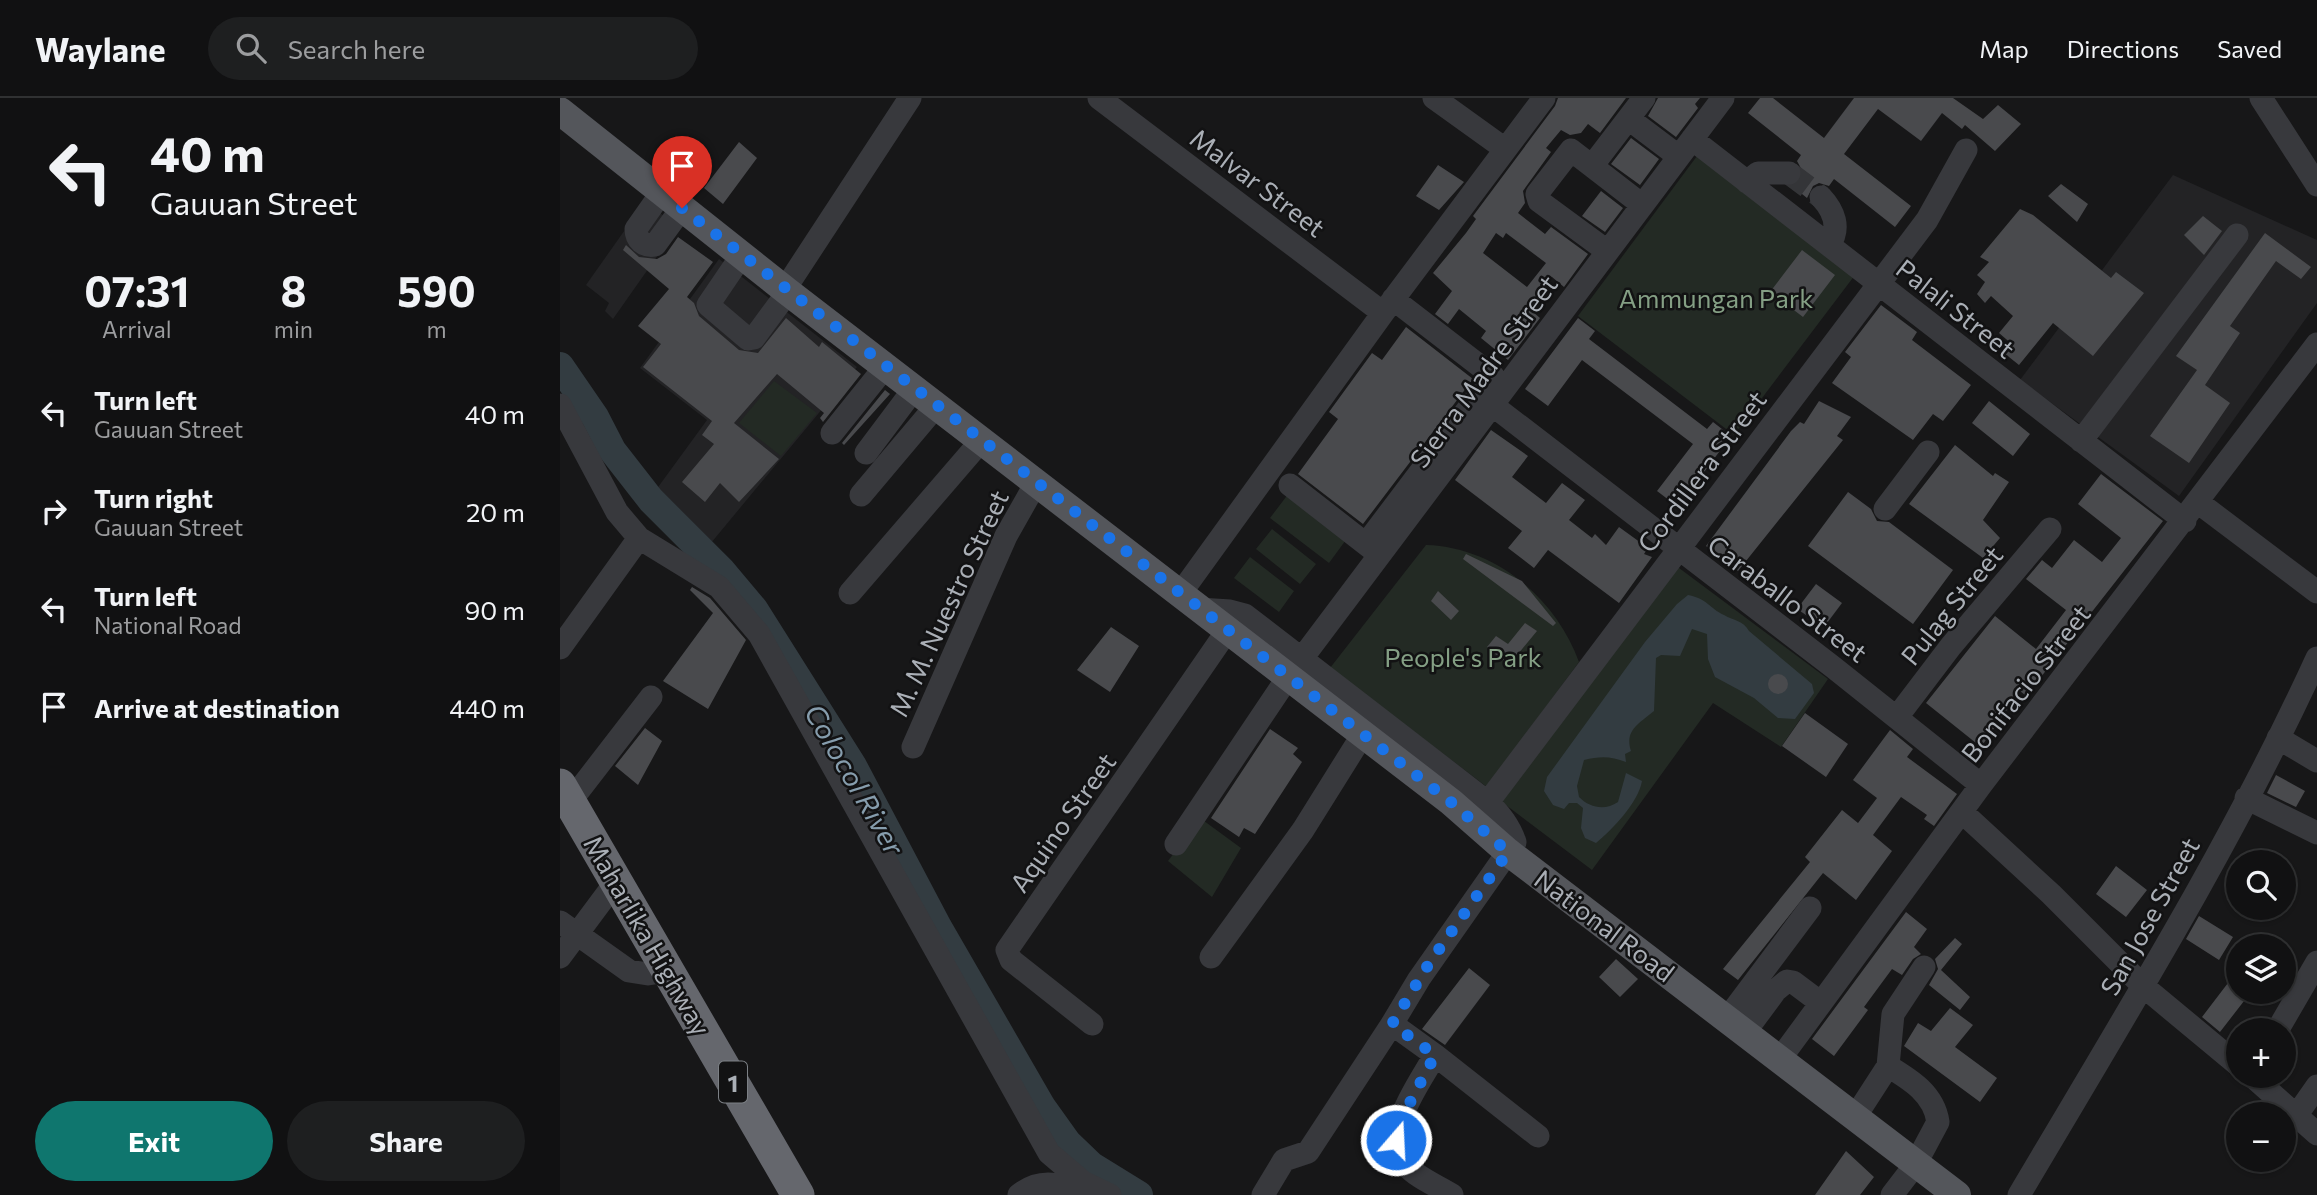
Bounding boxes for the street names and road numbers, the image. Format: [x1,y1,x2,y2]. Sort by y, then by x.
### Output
street label: Malvar Street [1185,121,1331,243]
street label: Palali Street [1891,252,2021,364]
street label: Sierra Madre Street [1403,269,1563,473]
street label: Cordillera Street [1630,384,1772,558]
street label: M. M. Nuestro Street [882,485,1014,721]
street label: Caraballo Street [1702,528,1874,668]
street label: Pulag Street [1894,539,2008,671]
street label: Bonifacio Street [1954,598,2096,768]
street label: Aquino Street [1003,746,1121,898]
street label: Maharlika Highway [578,830,718,1040]
street label: San Jose Street [2093,832,2205,1000]
street label: National Road [1529,862,1681,988]
road number: 1 [719,1062,747,1102]

